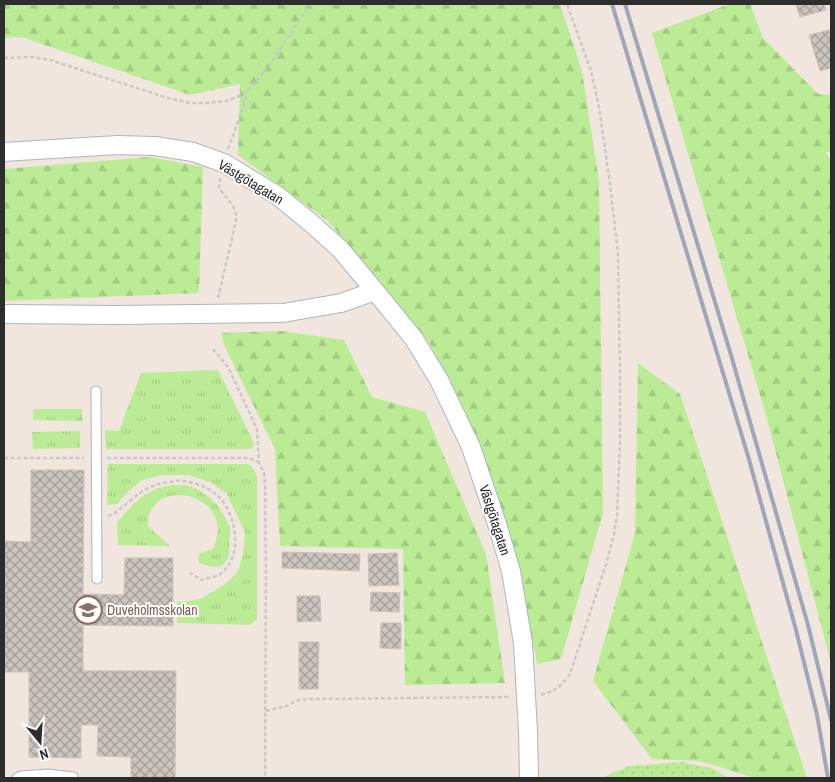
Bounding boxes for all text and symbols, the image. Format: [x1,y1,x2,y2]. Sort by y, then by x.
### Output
street label: Västgötagatan [215,155,287,209]
street label: Västgötagatan [475,482,515,558]
school or university icon: Duveholmsskolan [73,595,103,625]
place label: Duveholmsskolan [107,601,198,619]
north arrow [15,717,65,767]
text: N [37,745,51,764]

